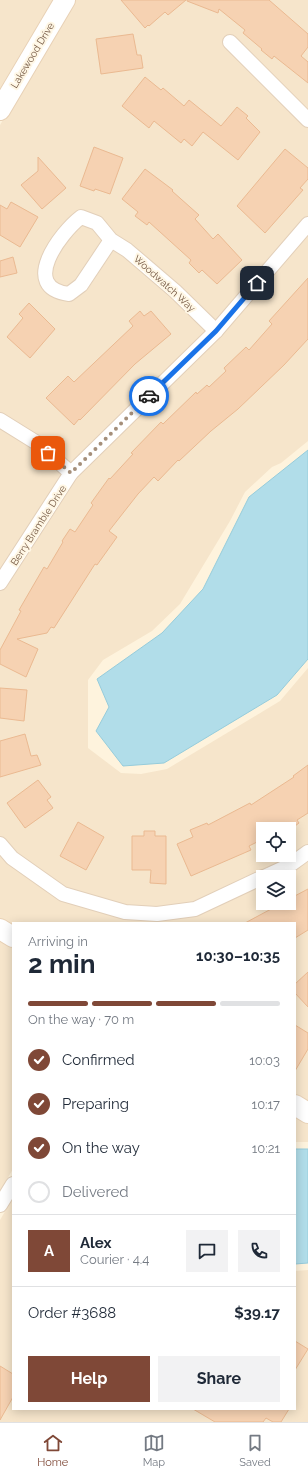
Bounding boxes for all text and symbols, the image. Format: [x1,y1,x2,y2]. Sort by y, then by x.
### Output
street label: Lakewood Drive [9,20,56,90]
street label: Woodwatch Way [132,253,198,314]
pin [240,266,274,300]
icon: home [246,272,268,294]
courier [129,376,169,416]
icon: car [138,385,160,407]
pin [31,436,65,470]
icon: bag [37,442,59,464]
street label: Berry Bramble Drive [8,483,68,567]
map controls [256,822,296,910]
button: locate [256,822,296,862]
button: layers [256,870,296,910]
text: Arriving in [28,934,88,949]
text: 10:30–10:35 [196,947,280,965]
text: 2 min [28,949,95,979]
text: On the way · 70 m [28,1012,134,1027]
icon: check [28,1049,50,1071]
text: Confirmed [62,1051,135,1069]
text: 10:03 [249,1053,280,1068]
icon: check [28,1093,50,1115]
text: Preparing [62,1095,129,1113]
text: 10:17 [252,1097,280,1112]
icon: check [28,1137,50,1159]
text: On the way [62,1139,140,1157]
text: 10:21 [252,1141,280,1156]
text: Delivered [62,1183,129,1201]
button: chat [186,1230,228,1272]
button: phone [238,1230,280,1272]
text: Alex [80,1234,111,1252]
text: A [44,1242,54,1260]
text: Courier · 4.4 [80,1252,149,1267]
text: Order #3688 [28,1304,116,1322]
text: $39.17 [234,1304,280,1322]
button: Help [28,1356,150,1402]
button: Share [158,1356,280,1402]
tab: Home [37,1432,68,1469]
tab: Map [143,1432,165,1469]
tab: Saved [239,1432,271,1469]

